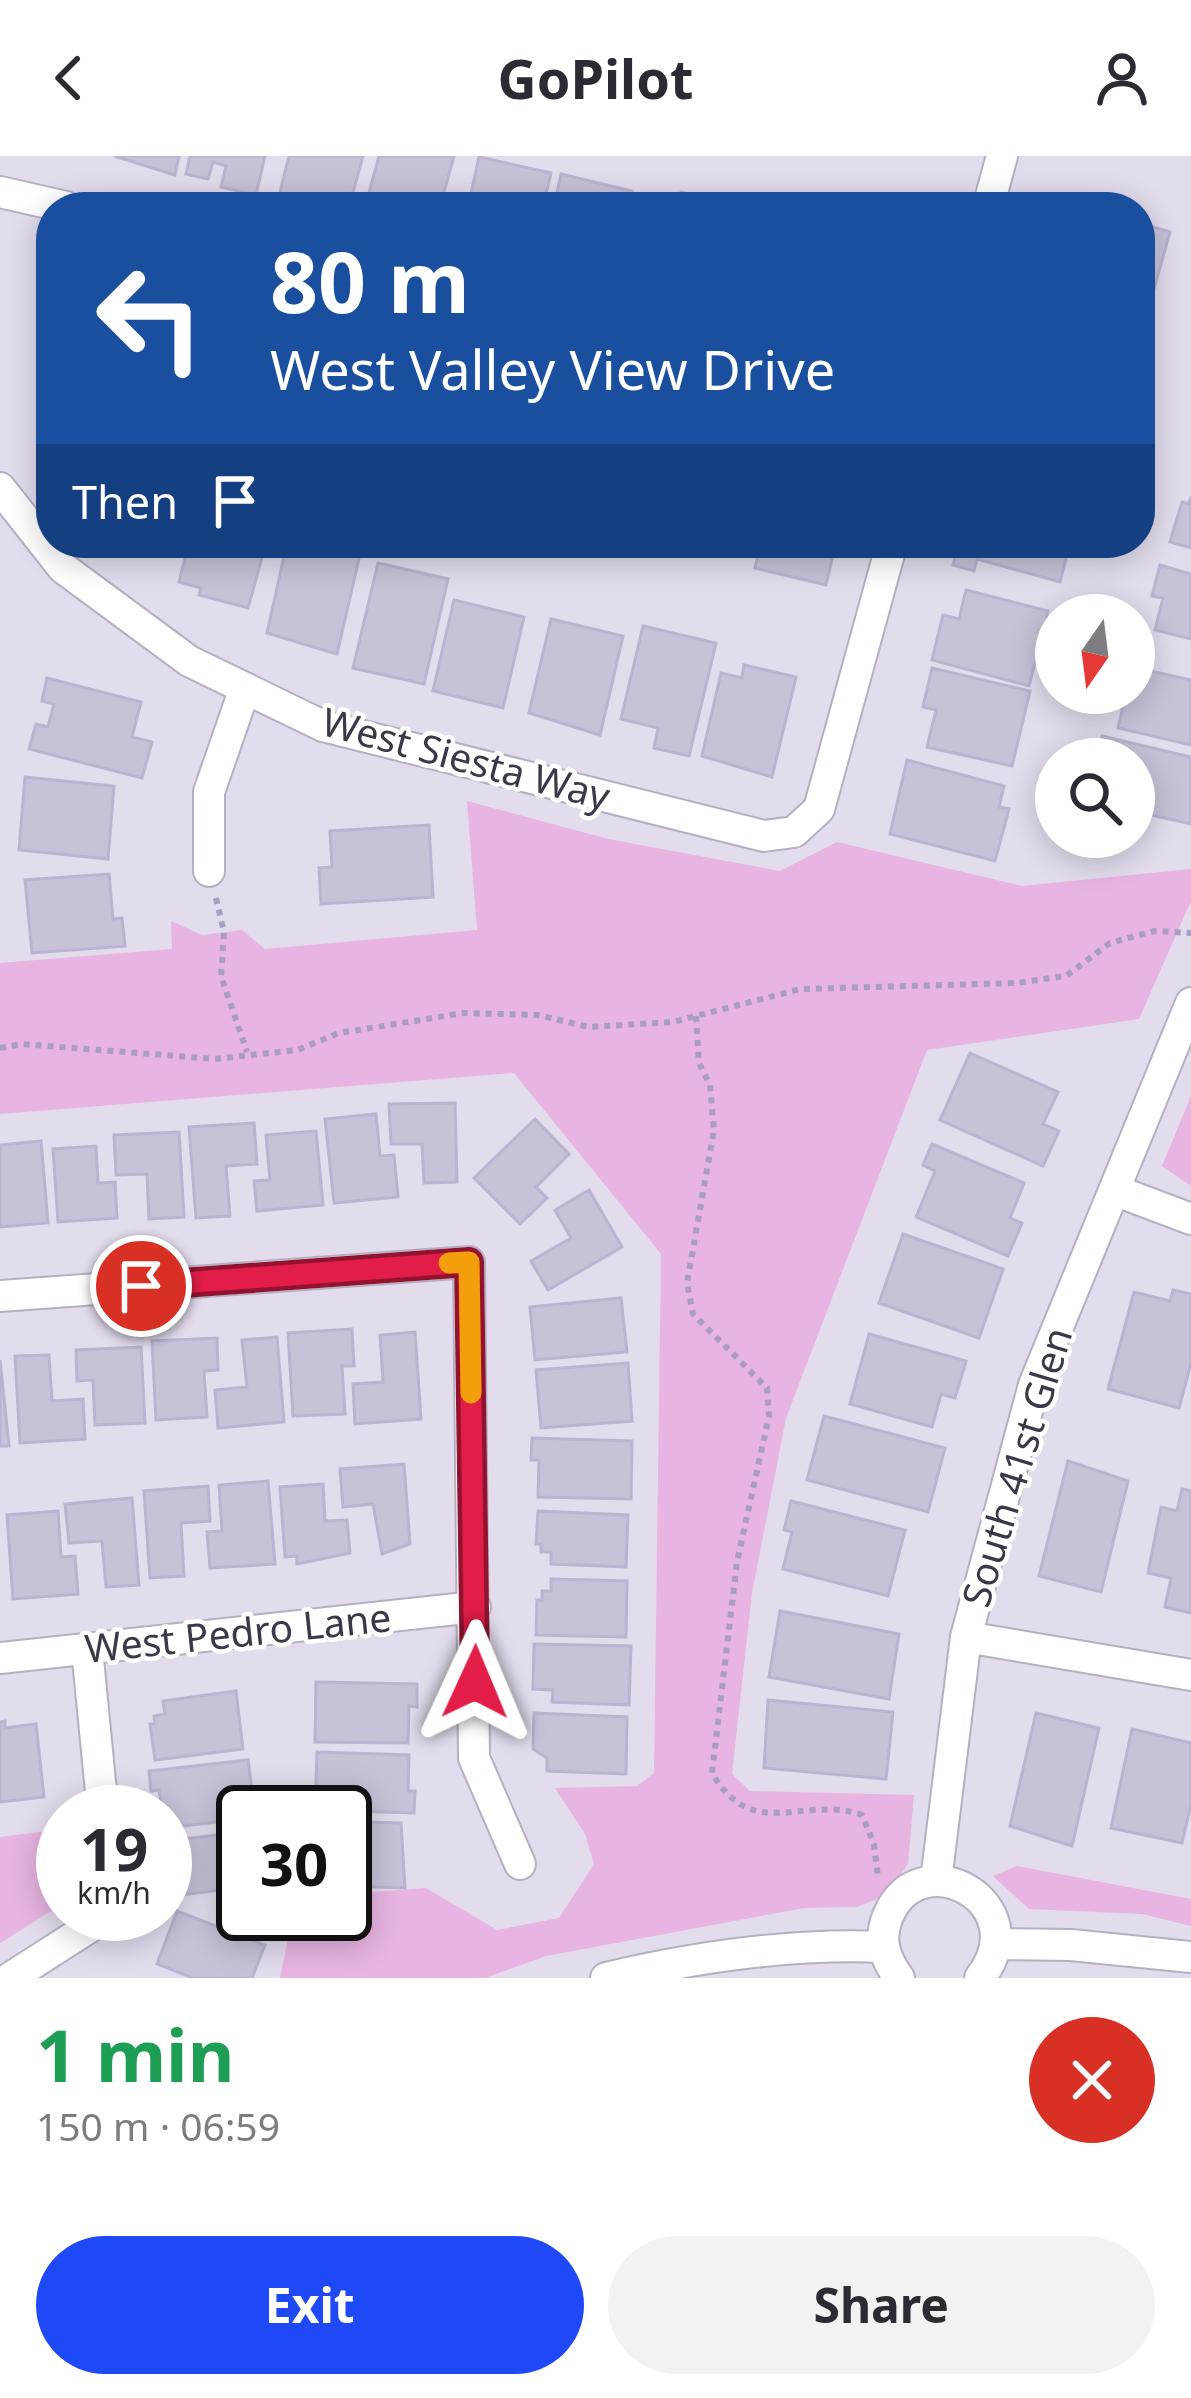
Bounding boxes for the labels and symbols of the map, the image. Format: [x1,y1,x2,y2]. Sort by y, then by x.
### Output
north arrow [1035,594,1155,714]
street label: West Siesta Way [317,694,616,821]
pin [90,1235,192,1337]
street label: South 41st Glen [948,1320,1083,1613]
street label: West Pedro Lane [82,1589,393,1674]
position arrow [412,1619,538,1745]
speed limit sign: 30 [216,1785,372,1941]

